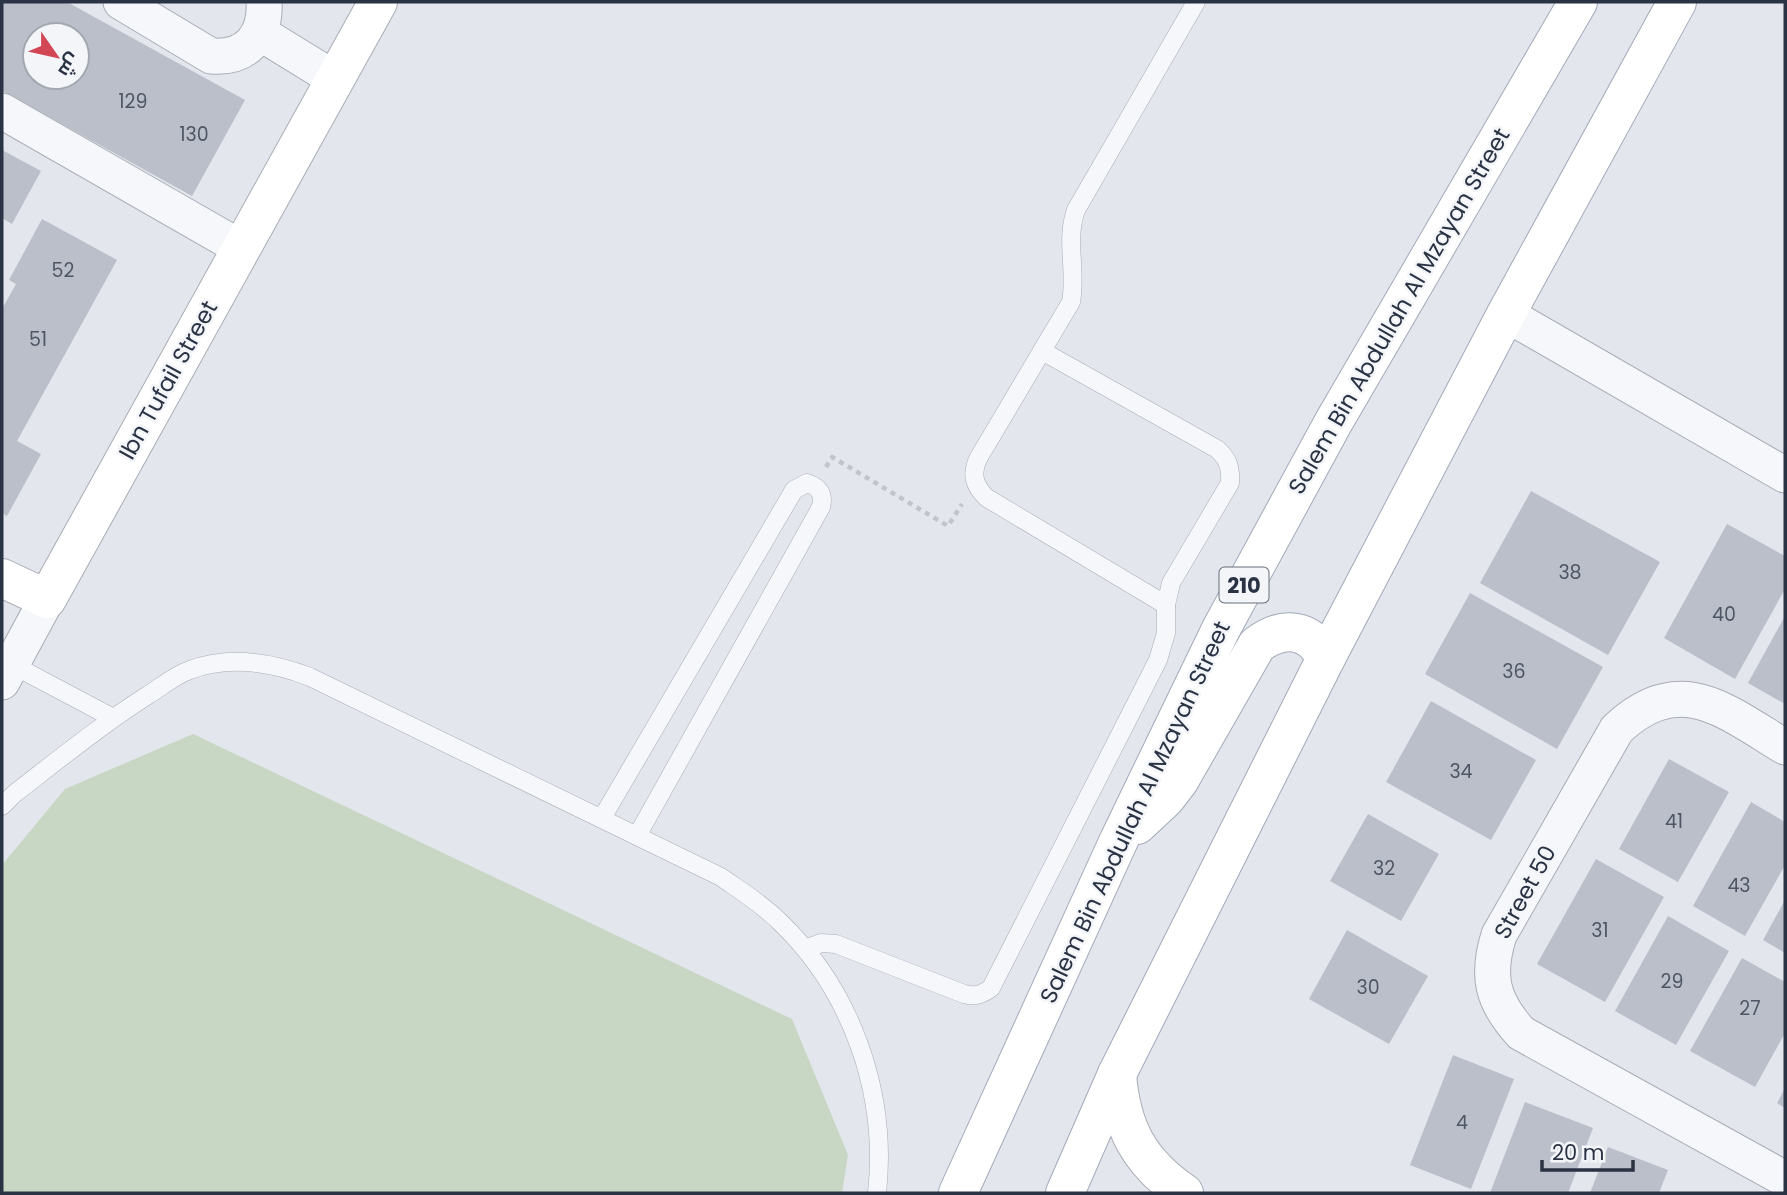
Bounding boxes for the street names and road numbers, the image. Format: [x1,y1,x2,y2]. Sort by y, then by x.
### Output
street label: Salem Bin Abdullah Al Mzayan Street [1281,122,1517,500]
street label: Ibn Tufail Street [111,295,225,465]
road number: 210 [1220,568,1268,602]
street label: Salem Bin Abdullah Al Mzayan Street [1032,616,1238,1008]
street label: Street 50 [1486,839,1564,945]

